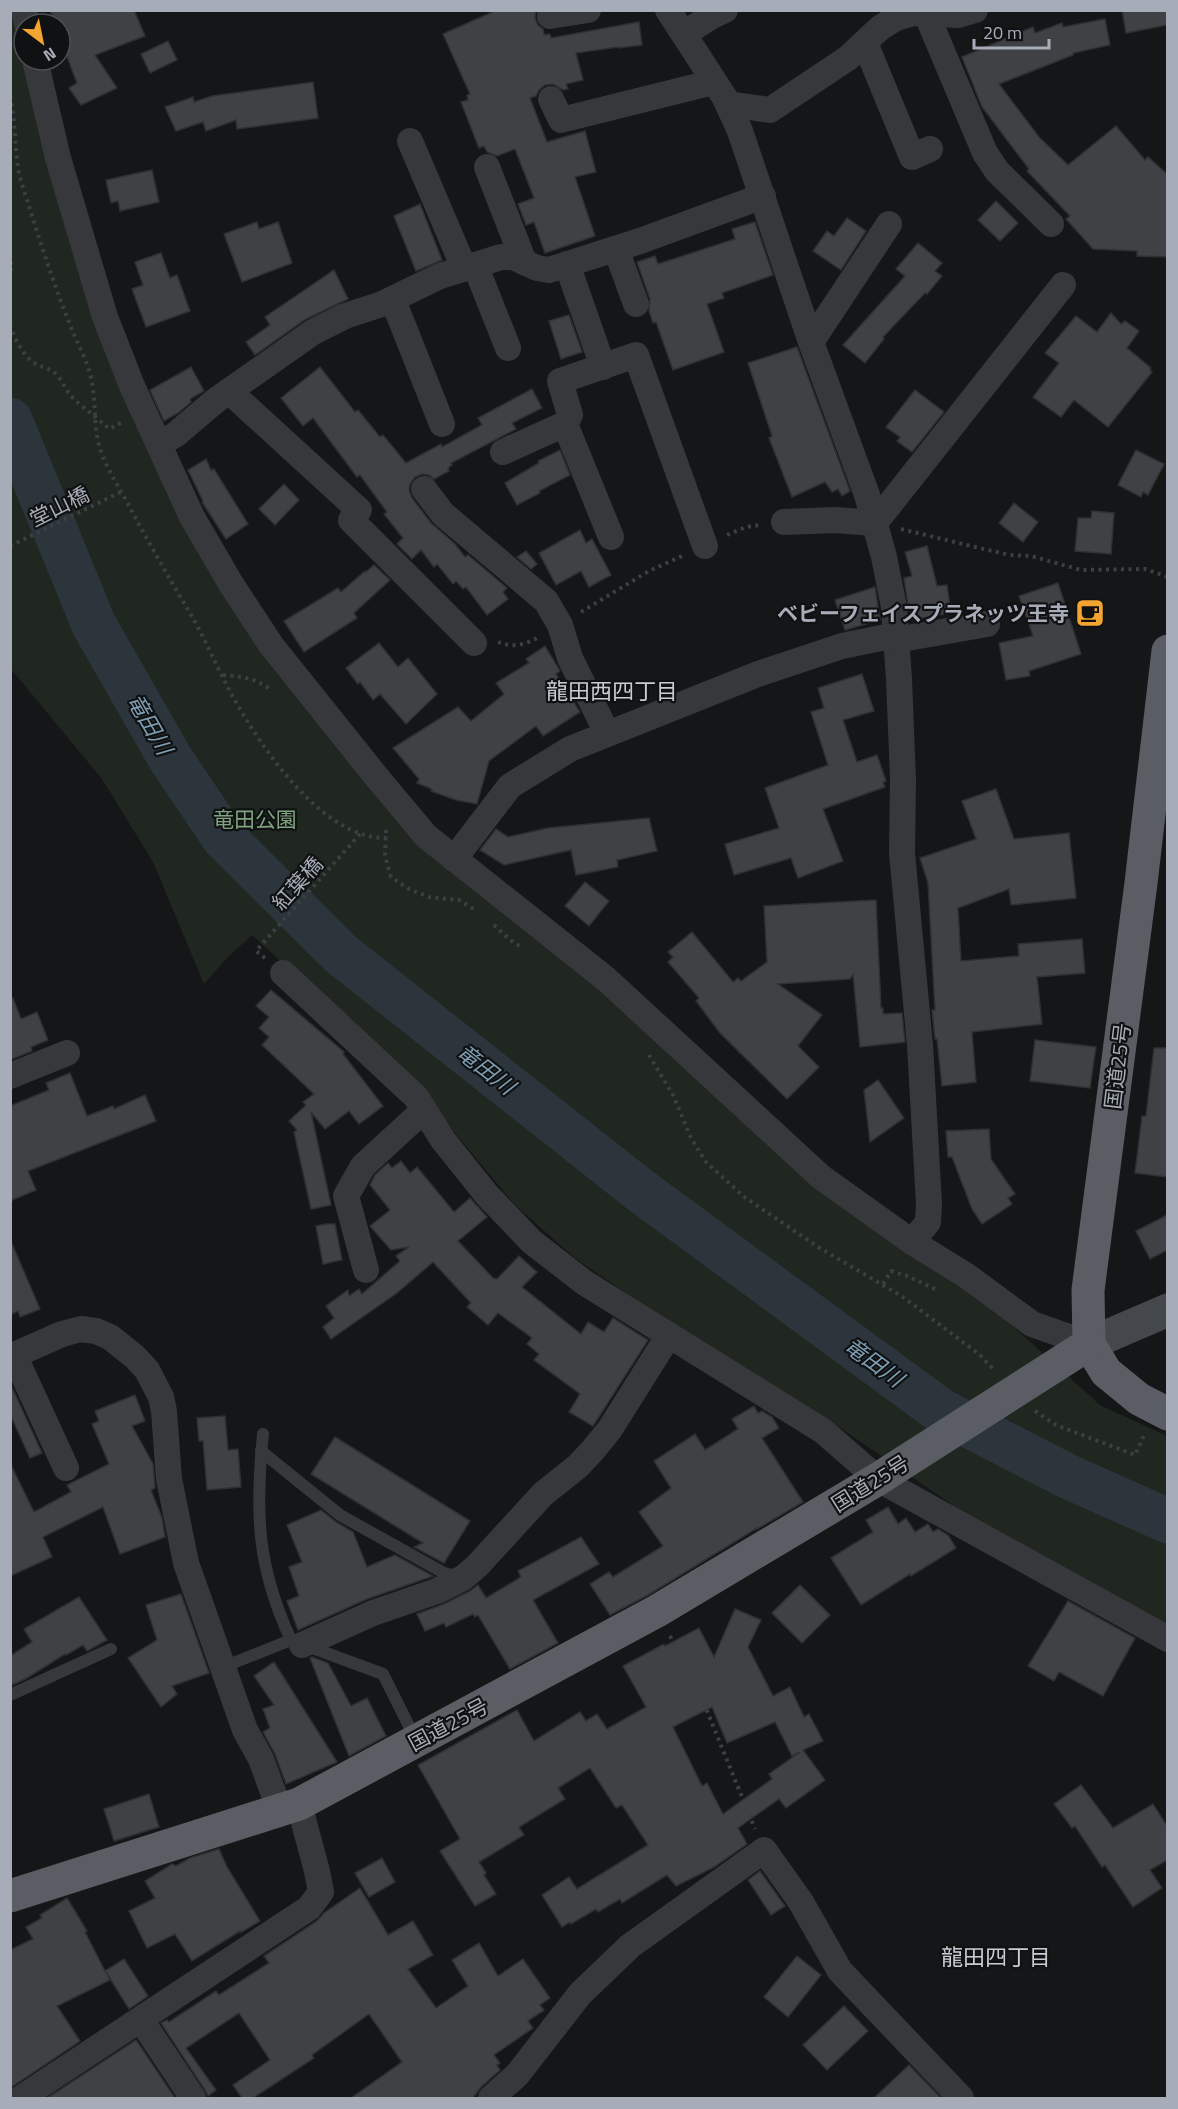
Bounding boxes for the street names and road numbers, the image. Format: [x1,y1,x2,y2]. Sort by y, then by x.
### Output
street label: 堂山橋 [24,478,94,534]
street label: 紅葉橋 [264,849,330,917]
street label: 国道25号 [1096,1021,1138,1111]
street label: 国道25号 [825,1447,915,1519]
street label: 国道25号 [402,1690,494,1758]

